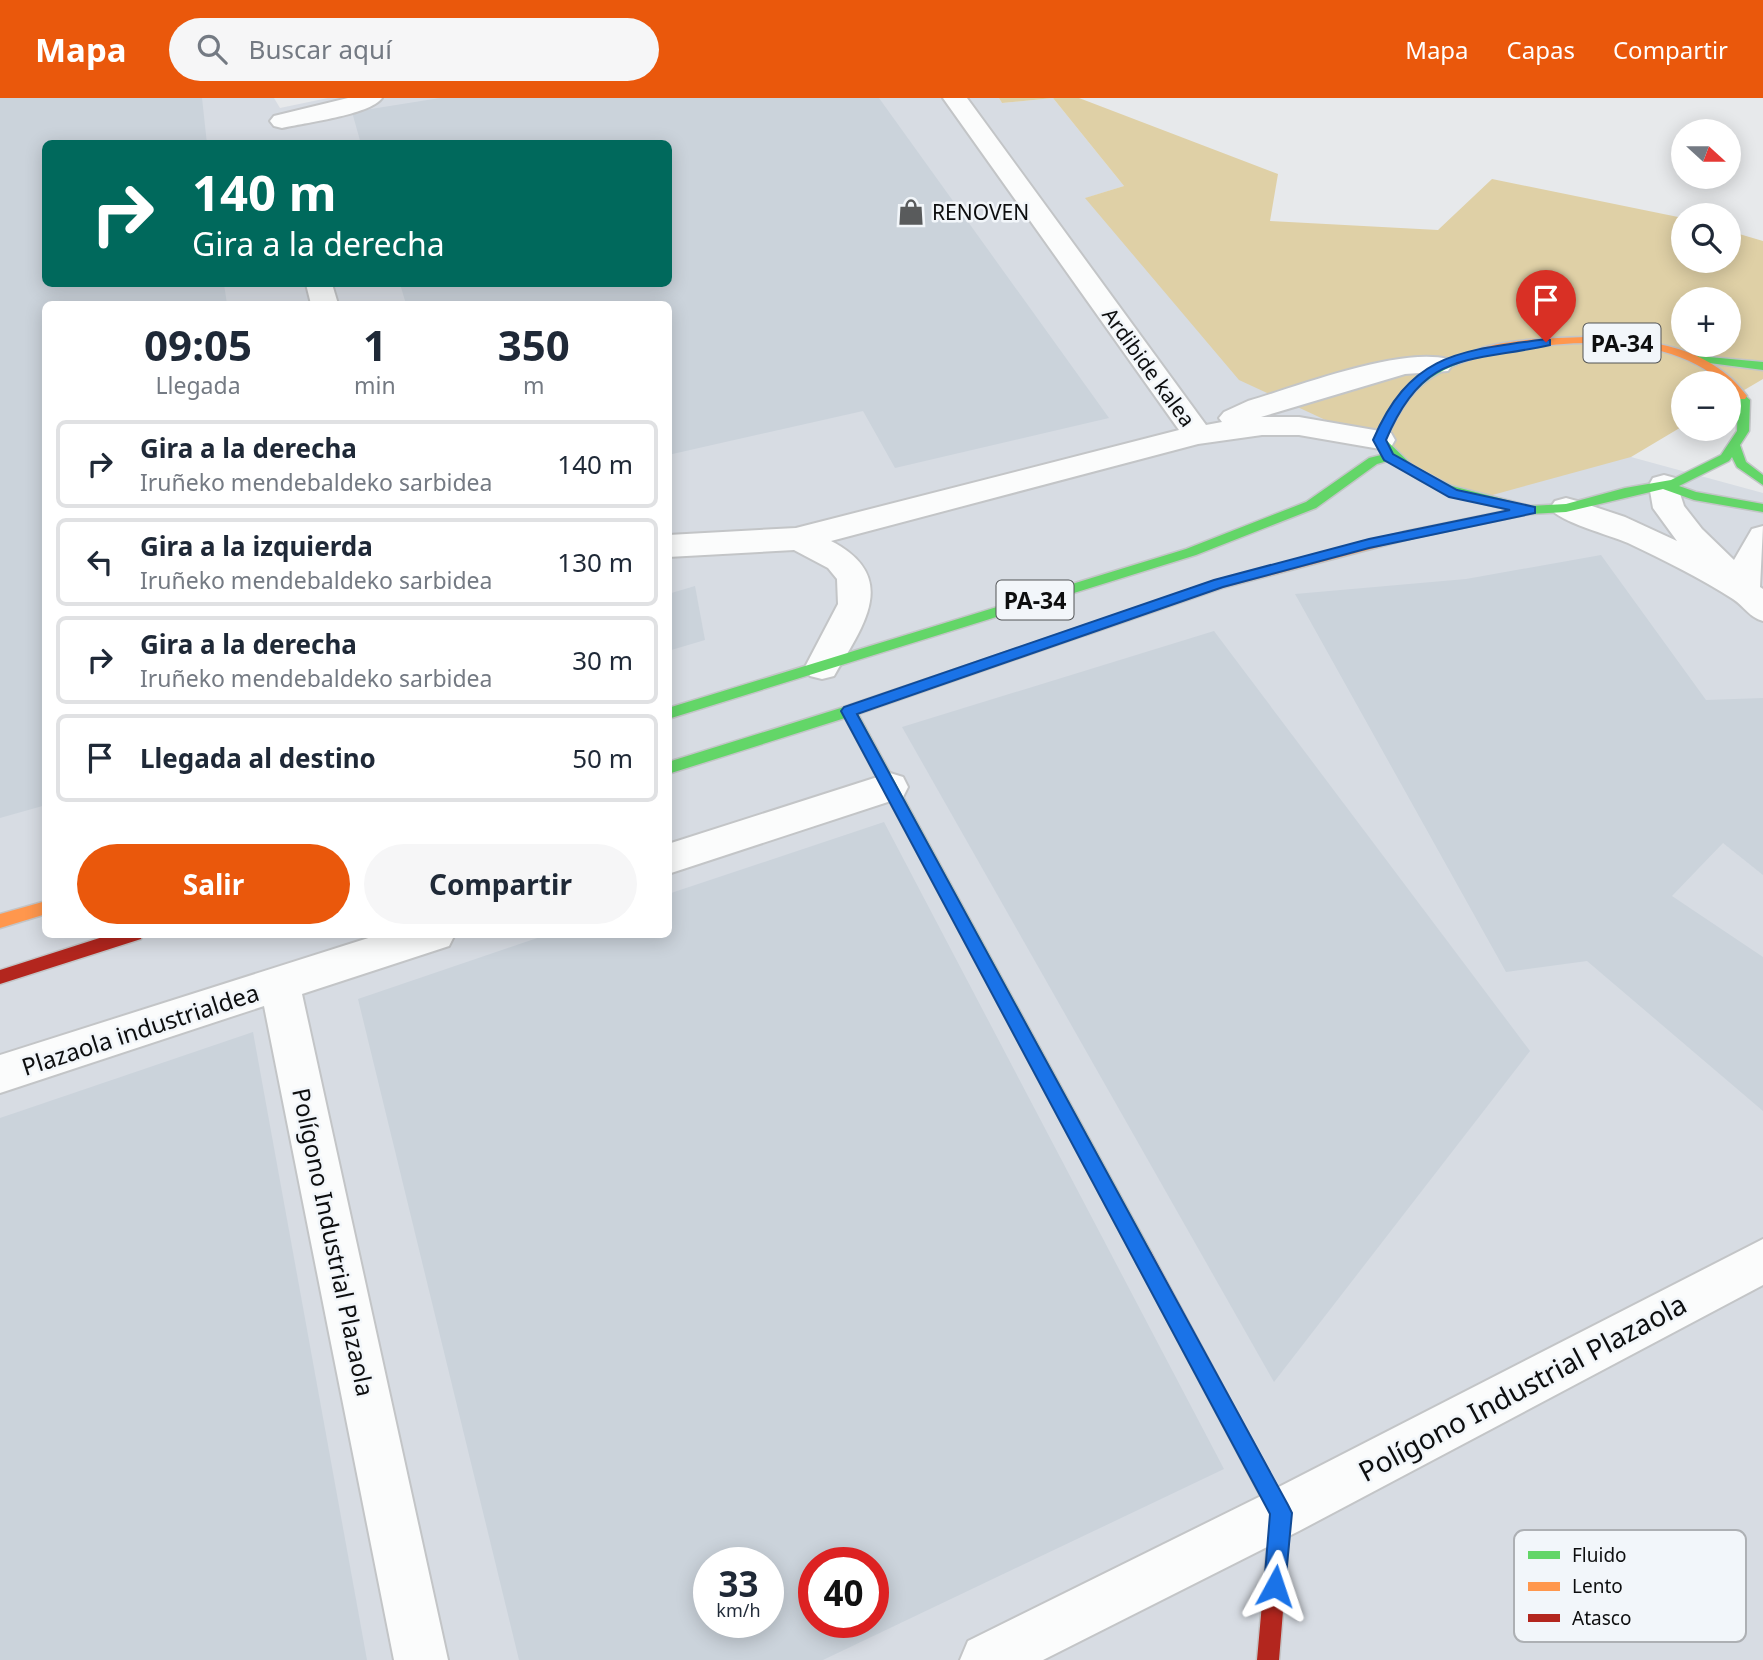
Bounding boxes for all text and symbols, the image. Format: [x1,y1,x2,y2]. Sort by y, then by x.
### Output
search box [169,18,659,81]
text: Mapa [35,27,127,72]
icon: search [193,30,231,68]
text: Buscar aquí [249,31,392,67]
text: Mapa [1405,33,1469,66]
text: Capas [1507,33,1575,66]
text: Compartir [1613,33,1728,66]
north arrow [1671,119,1741,189]
map controls [1671,119,1741,441]
text: 140 m [192,159,337,225]
icon: right [77,168,168,259]
shop icon: RENOVEN [896,197,926,227]
place label: RENOVEN [932,198,1029,226]
button: search [1671,203,1741,273]
text: Gira a la derecha [192,222,445,265]
pin [1516,270,1576,342]
icon: arrive [1527,281,1565,319]
button: + [1671,287,1741,357]
street label: Ardibide kalea [1096,302,1202,432]
text: 09:05 [144,316,252,373]
text: 1 [363,316,387,373]
text: 350 [498,316,570,373]
road number: PA-34 [1584,324,1660,362]
text: Llegada [156,369,241,401]
text: min [354,369,396,401]
text: m [523,369,545,401]
button: − [1671,371,1741,441]
text: Gira a la derecha [140,430,357,466]
icon: right [81,445,119,483]
text: 140 m [557,446,633,482]
text: Iruñeko mendebaldeko sarbidea [140,466,492,498]
text: Gira a la izquierda [140,528,373,564]
icon: left [81,543,119,581]
text: 130 m [557,544,633,580]
text: Iruñeko mendebaldeko sarbidea [140,564,492,596]
road number: PA-34 [996,580,1074,620]
text: Gira a la derecha [140,626,357,662]
icon: right [81,641,119,679]
text: 30 m [572,642,633,678]
text: Iruñeko mendebaldeko sarbidea [140,662,492,694]
icon: arrive [81,739,119,777]
text: Llegada al destino [140,740,376,776]
text: 50 m [572,740,633,776]
button: Salir [77,844,350,924]
button: Compartir [364,844,637,924]
street label: Plazaola industrialdea [17,975,263,1083]
street label: Polígono Industrial Plazaola [285,1085,383,1399]
street label: Polígono Industrial Plazaola [1351,1284,1693,1490]
legend [1514,1530,1746,1642]
text: Fluido [1572,1542,1627,1568]
speed limit sign: 40 [798,1547,889,1638]
position arrow [1238,1549,1312,1623]
text: 33 [718,1560,759,1607]
text: Lento [1572,1573,1623,1599]
text: km/h [716,1598,761,1622]
text: Atasco [1572,1605,1631,1631]

